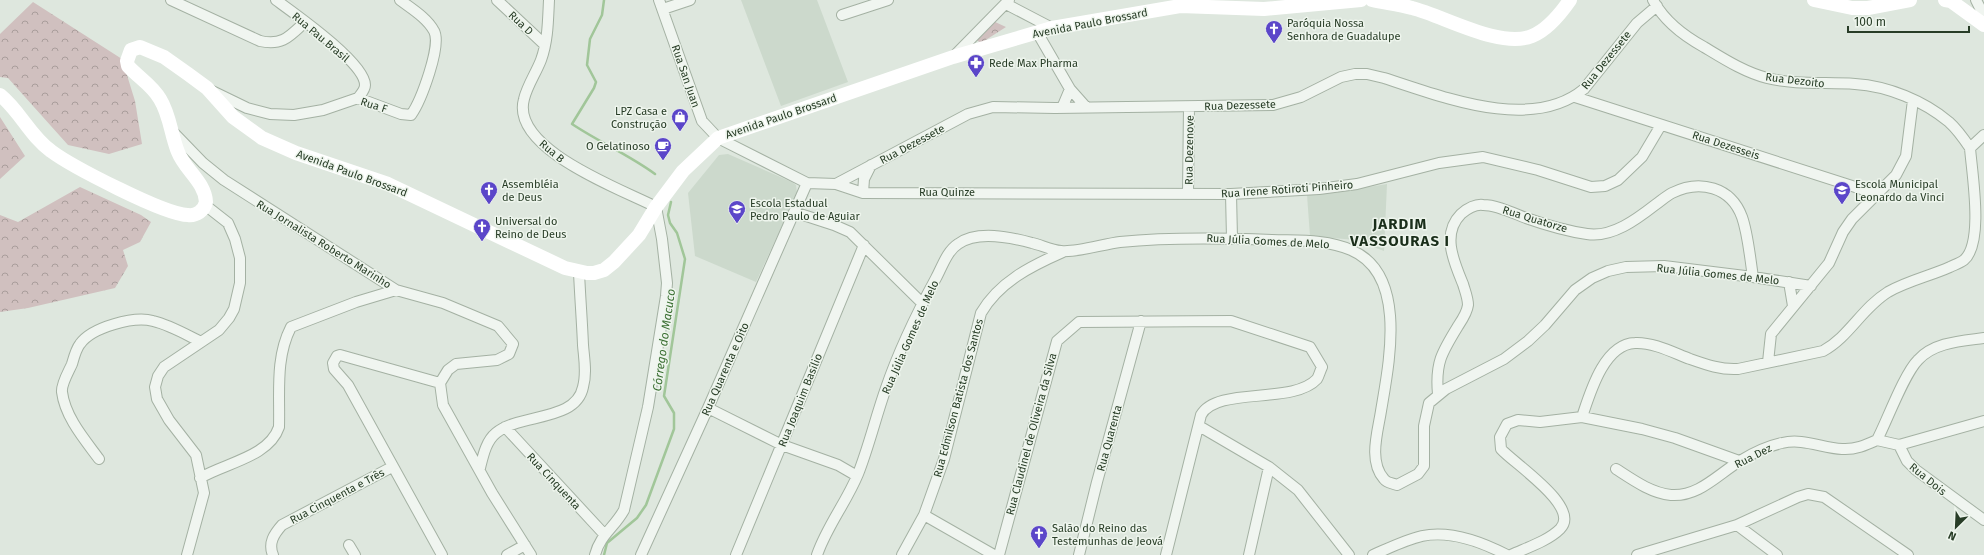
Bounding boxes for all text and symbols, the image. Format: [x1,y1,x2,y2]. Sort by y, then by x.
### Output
street label: Avenida Paulo Brossard [1031,6,1149,41]
scale bar [1848,8,1969,34]
street label: Rua D [506,9,536,38]
street label: Rua Pau Brasil [289,10,352,65]
text: 100 m [1854,15,1886,29]
place label: Paróquia Nossa Senhora de Guadalupe [1287,17,1401,43]
church icon: Paróquia Nossa Senhora de Guadalupe [1264,19,1284,44]
street label: Rua Dezessete [1579,28,1634,92]
street label: Rua San Juan [669,43,702,109]
pharmacy icon: Rede Max Pharma [966,53,986,78]
place label: Rede Max Pharma [989,57,1078,70]
street label: Rua Dezoito [1765,70,1825,91]
street label: Avenida Paulo Brossard [724,91,839,142]
street label: Rua F [359,95,389,116]
street label: Rua Dezessete [1204,98,1276,113]
place label: LPZ Casa e Construção [611,105,667,131]
shop icon: LPZ Casa e Construção [670,107,690,132]
street label: Rua Dezenove [1182,115,1197,185]
street label: Rua Dezessete [878,122,947,167]
street label: Rua Dezesseis [1691,128,1761,162]
cafe icon: O Gelatinoso [653,136,673,161]
street label: Rua B [537,137,567,166]
place label: O Gelatinoso [586,140,650,153]
street label: Avenida Paulo Brossard [295,147,409,200]
place label: Assembléia de Deus [502,178,559,204]
street label: Rua Irene Rotiroti Pinheiro [1220,178,1354,201]
place label: Escola Municipal Leonardo da Vinci [1855,178,1944,204]
church icon: Assembléia de Deus [479,180,499,205]
school or university icon: Escola Municipal Leonardo da Vinci [1832,180,1852,205]
street label: Rua Quinze [919,186,975,199]
street label: Rua Jornalista Roberto Marinho [254,197,394,291]
place label: Escola Estadual Pedro Paulo de Aguiar [750,197,860,223]
school or university icon: Escola Estadual Pedro Paulo de Aguiar [727,199,747,224]
street label: Rua Quatorze [1501,203,1569,235]
place label: Universal do Reino de Deus [495,215,566,241]
district label: JARDIM VASSOURAS I [1349,215,1450,250]
church icon: Universal do Reino de Deus [472,217,492,242]
street label: Rua Júlia Gomes de Melo [1206,232,1330,251]
street label: Rua Júlia Gomes de Melo [1656,262,1780,287]
street label: Rua Júlia Gomes de Melo [879,278,941,396]
water label: Córrego do Macuco [650,288,678,392]
street label: Rua Edmilson Batista dos Santos [931,318,986,479]
street label: Rua Quarenta e Oito [699,320,752,418]
street label: Rua Joaquim Basílio [776,352,825,449]
street label: Rua Claudinel de Oliveira da Silva [1004,352,1059,517]
street label: Rua Quarenta [1094,404,1125,473]
street label: Rua Dez [1733,442,1774,471]
street label: Rua Cinquenta [524,450,583,512]
street label: Rua Dois [1907,461,1949,498]
street label: Rua Cinquenta e Três [288,466,387,527]
north arrow [1936,507,1976,547]
place label: Salão do Reino das Testemunhas de Jeová [1052,522,1163,548]
church icon: Salão do Reino das Testemunhas de Jeová [1029,524,1049,549]
text: N [1946,528,1958,543]

